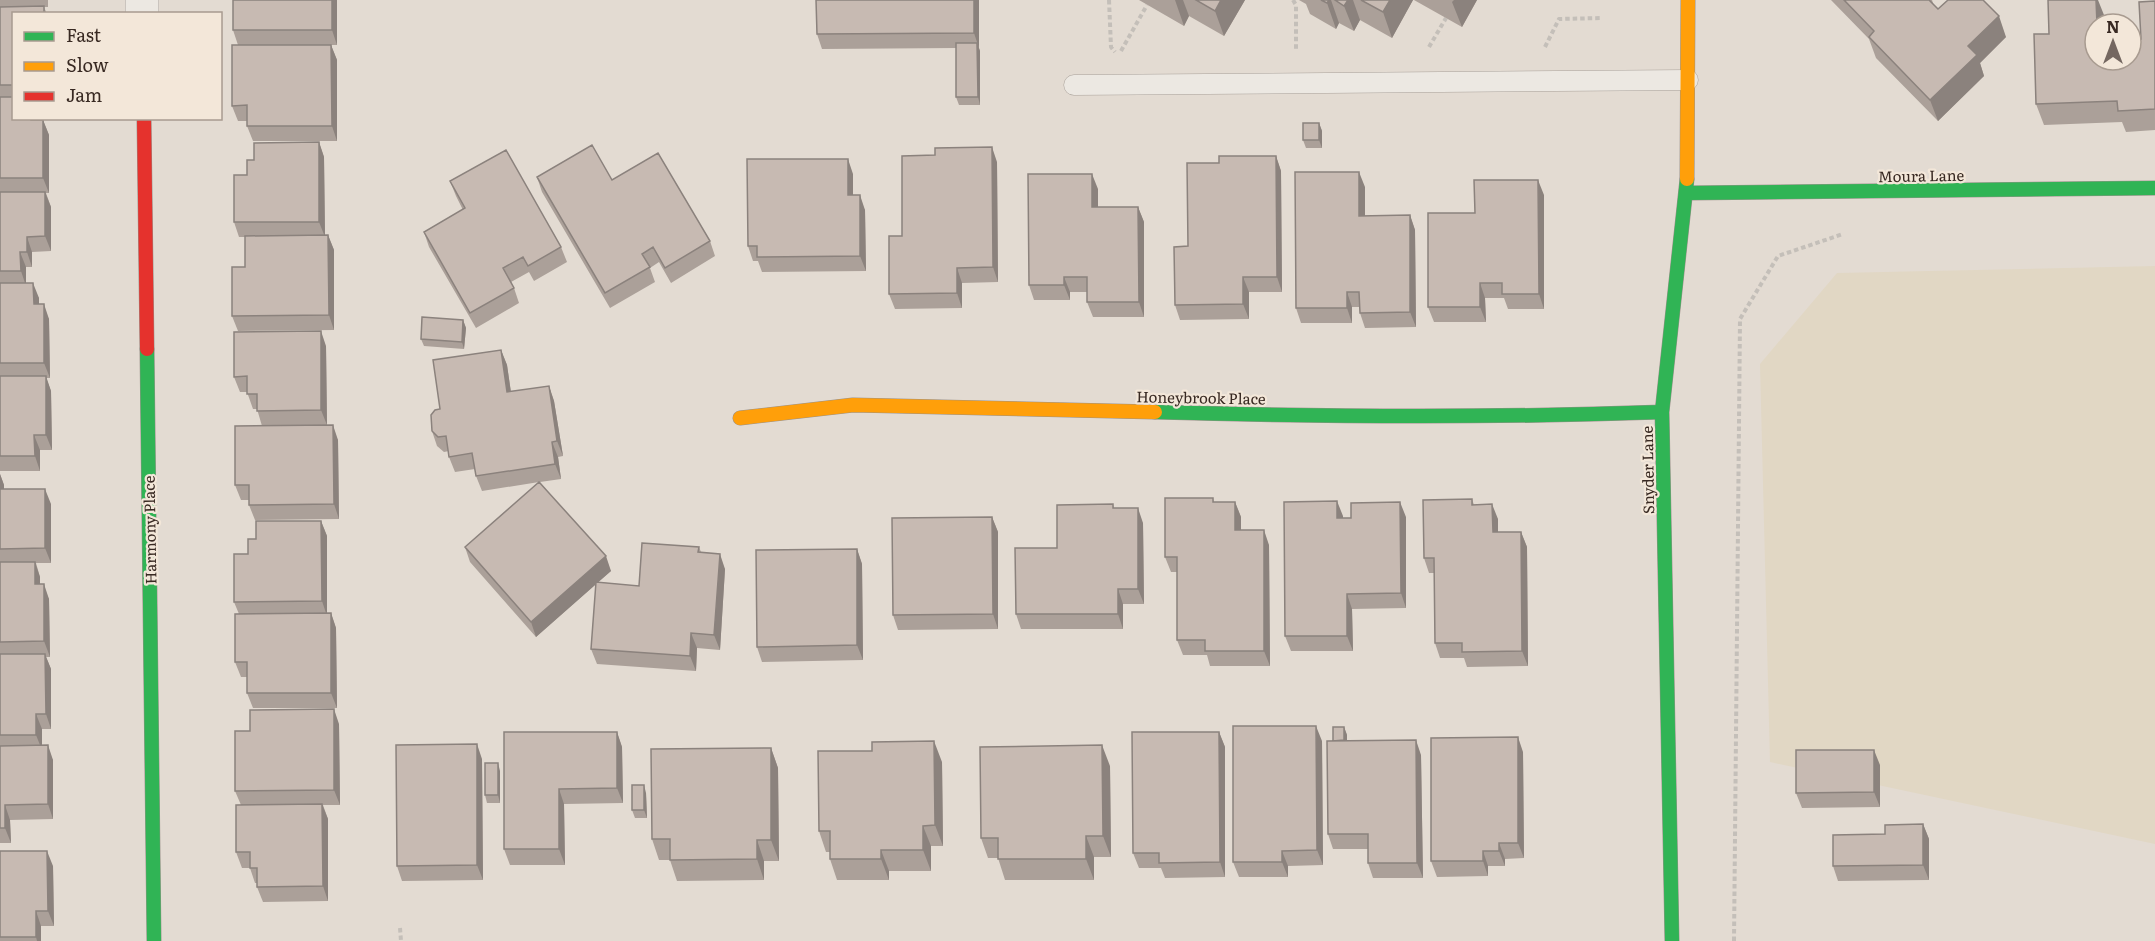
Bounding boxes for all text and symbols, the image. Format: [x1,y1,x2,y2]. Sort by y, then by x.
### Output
legend [12,12,222,120]
north arrow [2083,12,2143,72]
text: N [2106,14,2120,38]
text: Fast [66,21,102,48]
text: Slow [66,51,109,78]
text: Jam [66,81,102,108]
street label: Moura Lane [1878,163,1965,187]
street label: Honeybrook Place [1136,384,1266,410]
street label: Snyder Lane [1635,425,1659,514]
street label: Harmony Place [137,475,161,585]

